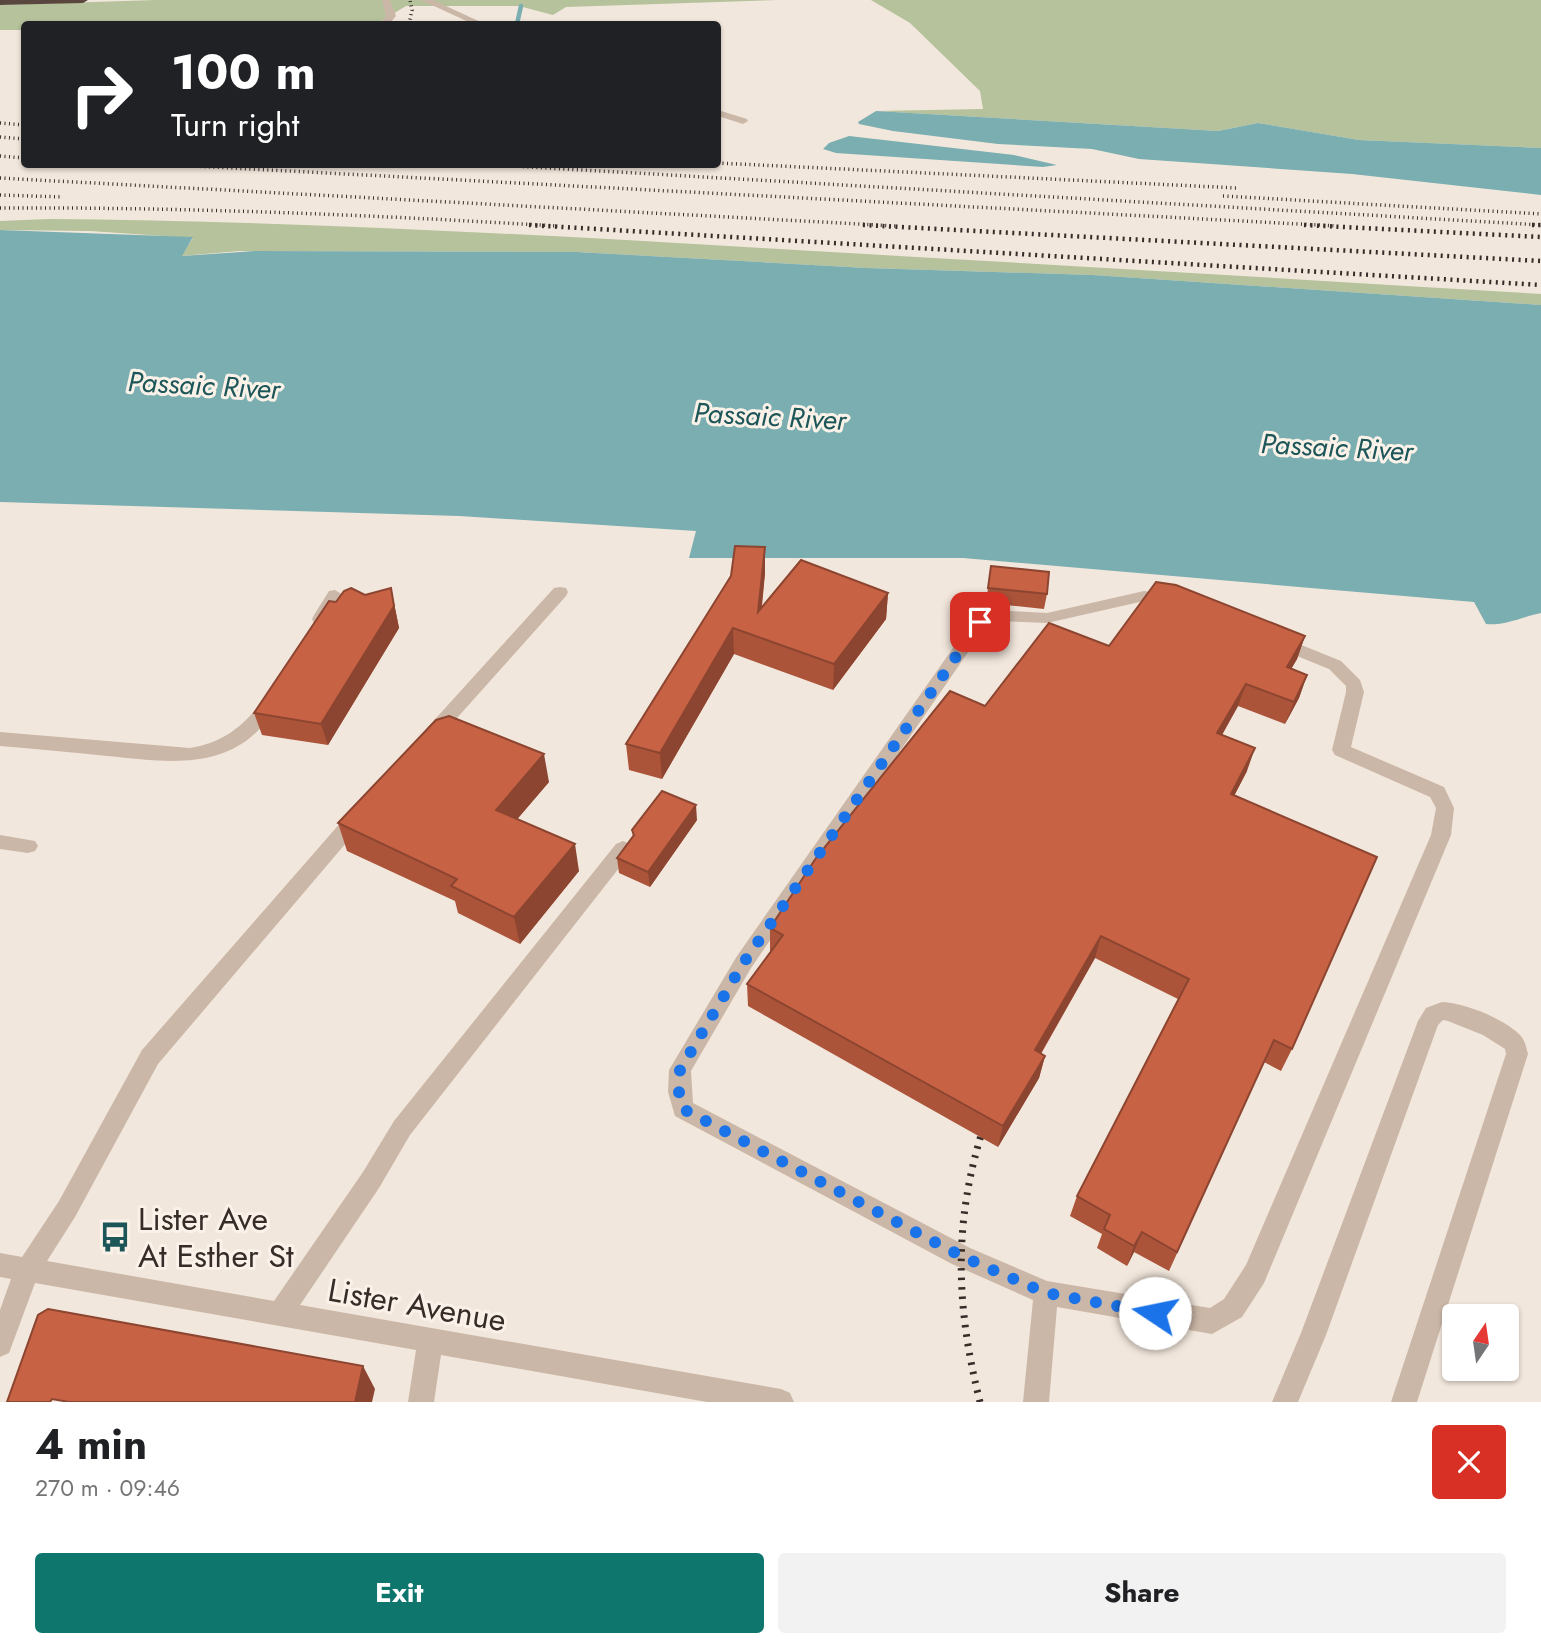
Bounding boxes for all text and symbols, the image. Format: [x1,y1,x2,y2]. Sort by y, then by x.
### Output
text: 100 m [171,37,316,107]
icon: right [56,49,147,140]
text: Turn right [171,102,300,148]
water label: Passaic River [127,361,283,410]
water label: Passaic River [693,392,849,441]
water label: Passaic River [1260,423,1416,472]
pin [950,592,1010,652]
icon: arrive [961,603,999,641]
place label: Lister Ave At Esther St [138,1196,294,1279]
bus stop icon: Lister Ave At Esther St [98,1220,132,1254]
street label: Lister Avenue [324,1267,510,1343]
position arrow [1118,1276,1192,1350]
north arrow [1442,1304,1519,1381]
map controls [1442,1304,1519,1381]
text: 4 min [35,1414,147,1475]
button: close [1432,1425,1506,1499]
text: 270 m · 09:46 [35,1471,180,1505]
button: Exit [35,1553,764,1633]
button: Share [778,1553,1506,1633]

